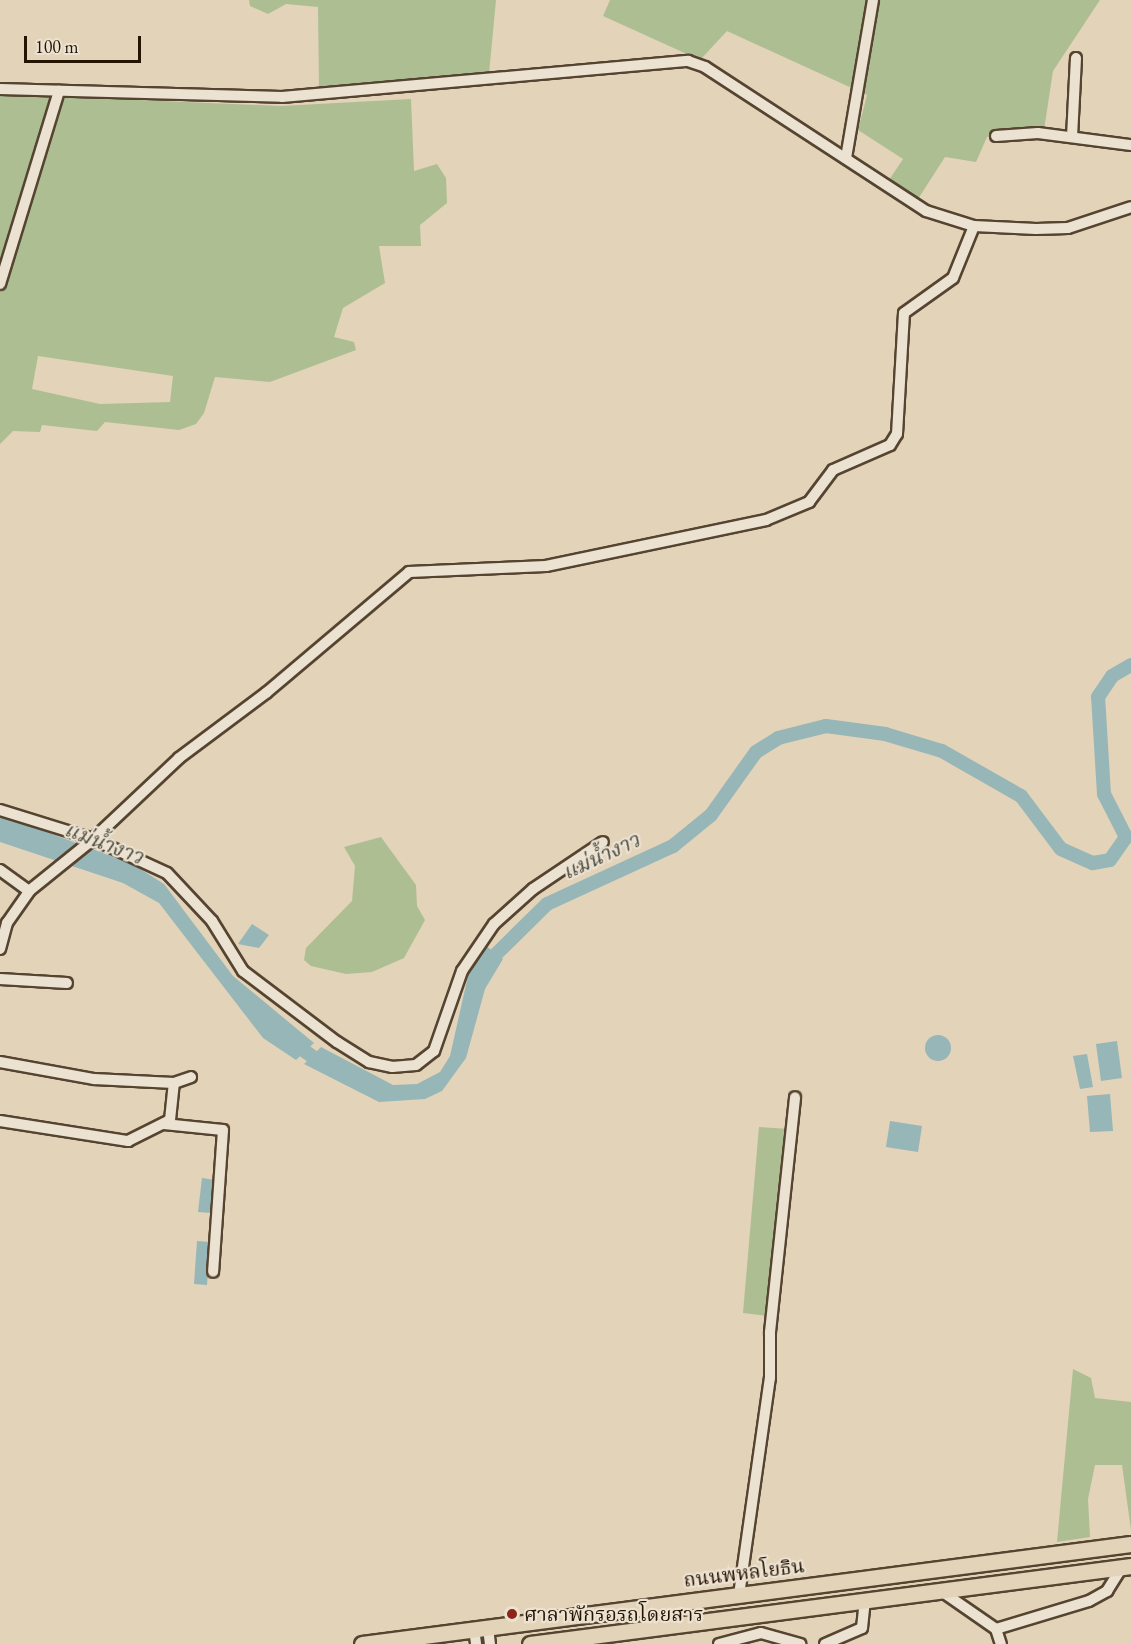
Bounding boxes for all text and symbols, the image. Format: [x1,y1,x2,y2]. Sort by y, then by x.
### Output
scale bar [27,24,144,62]
text: 100 m [35,35,79,58]
water label: แม่น้ำงาว [61,816,147,870]
water label: แม่น้ำงาว [558,827,644,885]
street label: ถนนพหลโยธิน [682,1554,806,1592]
place label: ศาลาพักรอรถโดยสาร [524,1602,703,1626]
marker: ศาลาพักรอรถโดยสาร [505,1607,519,1621]

